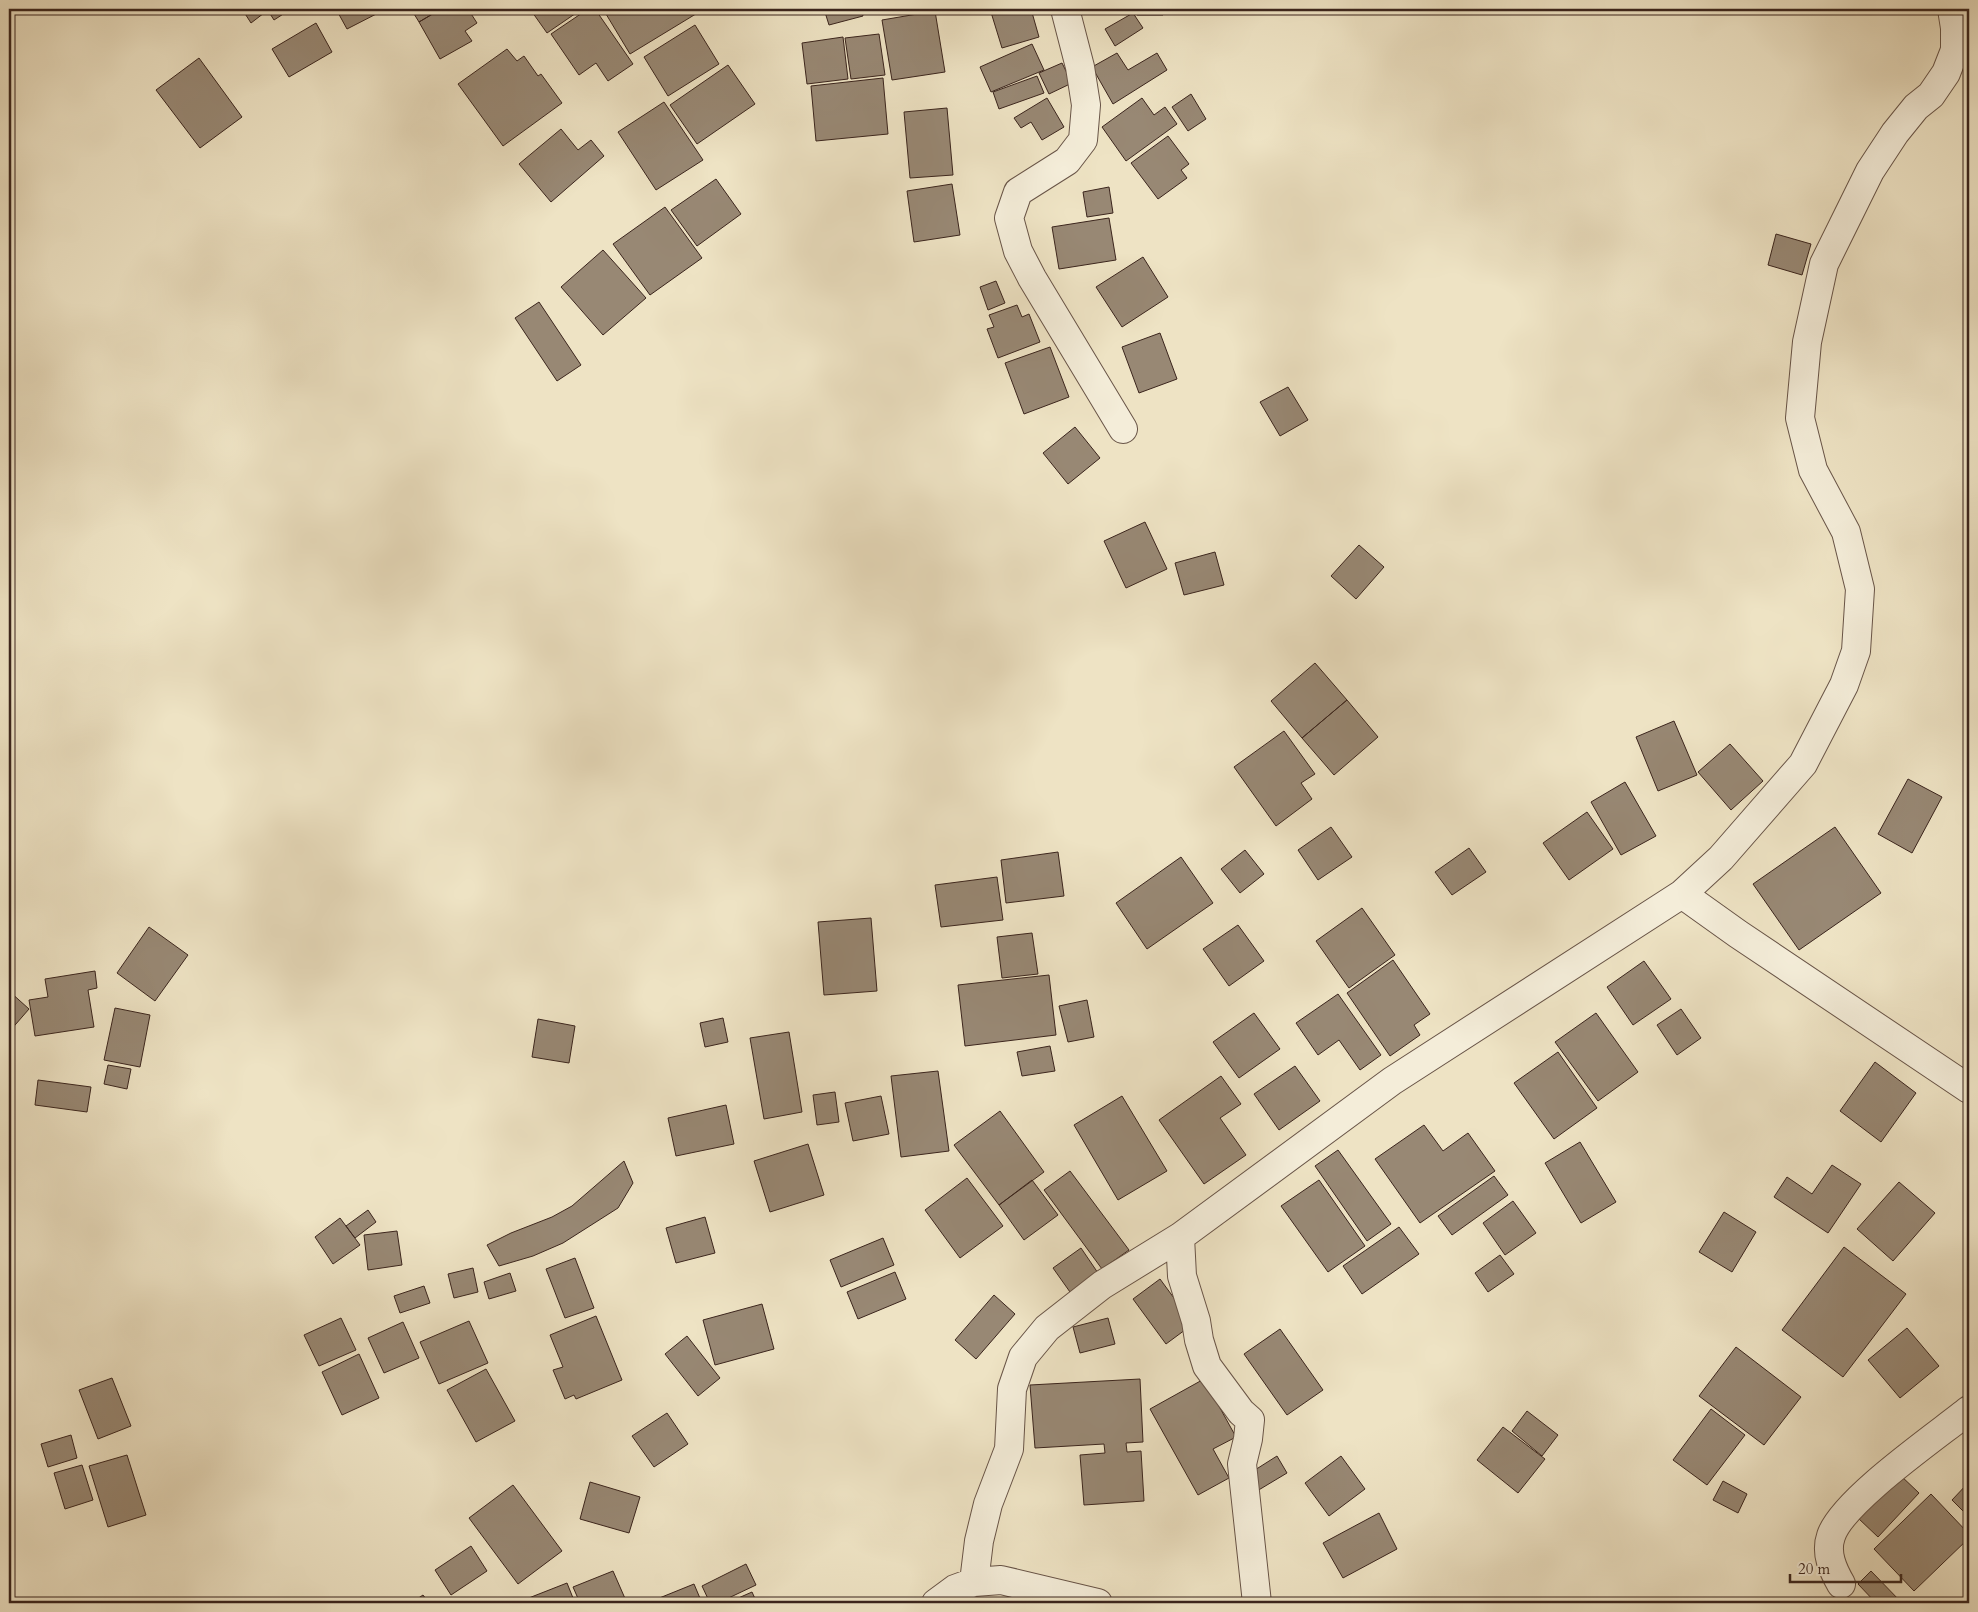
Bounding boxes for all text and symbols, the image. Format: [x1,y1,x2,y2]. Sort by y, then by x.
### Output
scale bar [1790,1552,1902,1584]
text: 20 m [1798,1559,1830,1579]

